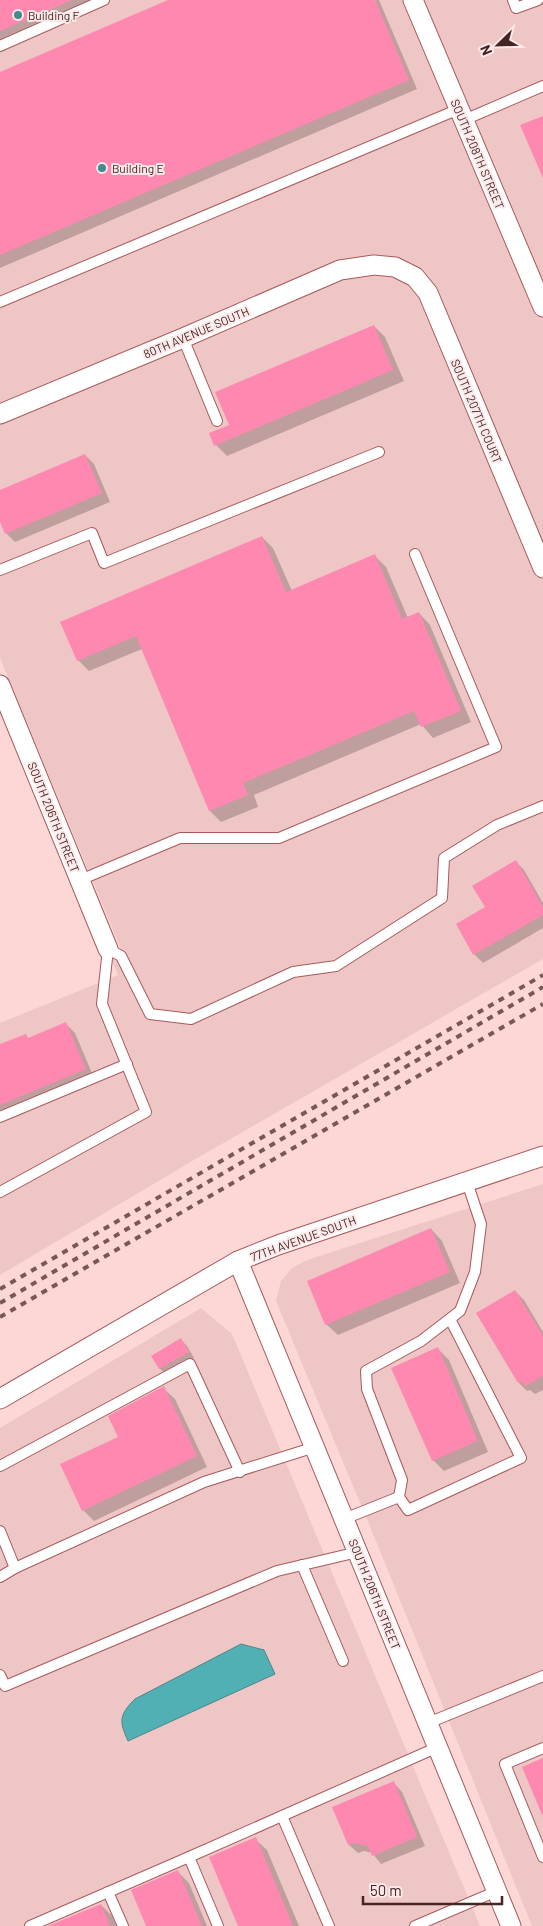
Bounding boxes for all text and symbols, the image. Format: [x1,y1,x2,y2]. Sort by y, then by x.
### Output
place label: Building F [28,8,80,22]
marker: Building F [12,9,24,21]
north arrow [473,20,523,70]
text: N [476,43,495,58]
street label: SOUTH 208TH STREET [448,97,508,211]
place label: Building E [112,161,164,175]
marker: Building E [96,162,108,174]
street label: 80TH AVENUE SOUTH [141,303,251,361]
street label: SOUTH 207TH COURT [449,357,505,465]
street label: SOUTH 206TH STREET [25,760,83,875]
street label: 77TH AVENUE SOUTH [248,1212,358,1264]
street label: SOUTH 206TH STREET [346,1537,404,1652]
scale bar [363,1874,502,1906]
text: 50 m [370,1881,402,1899]

